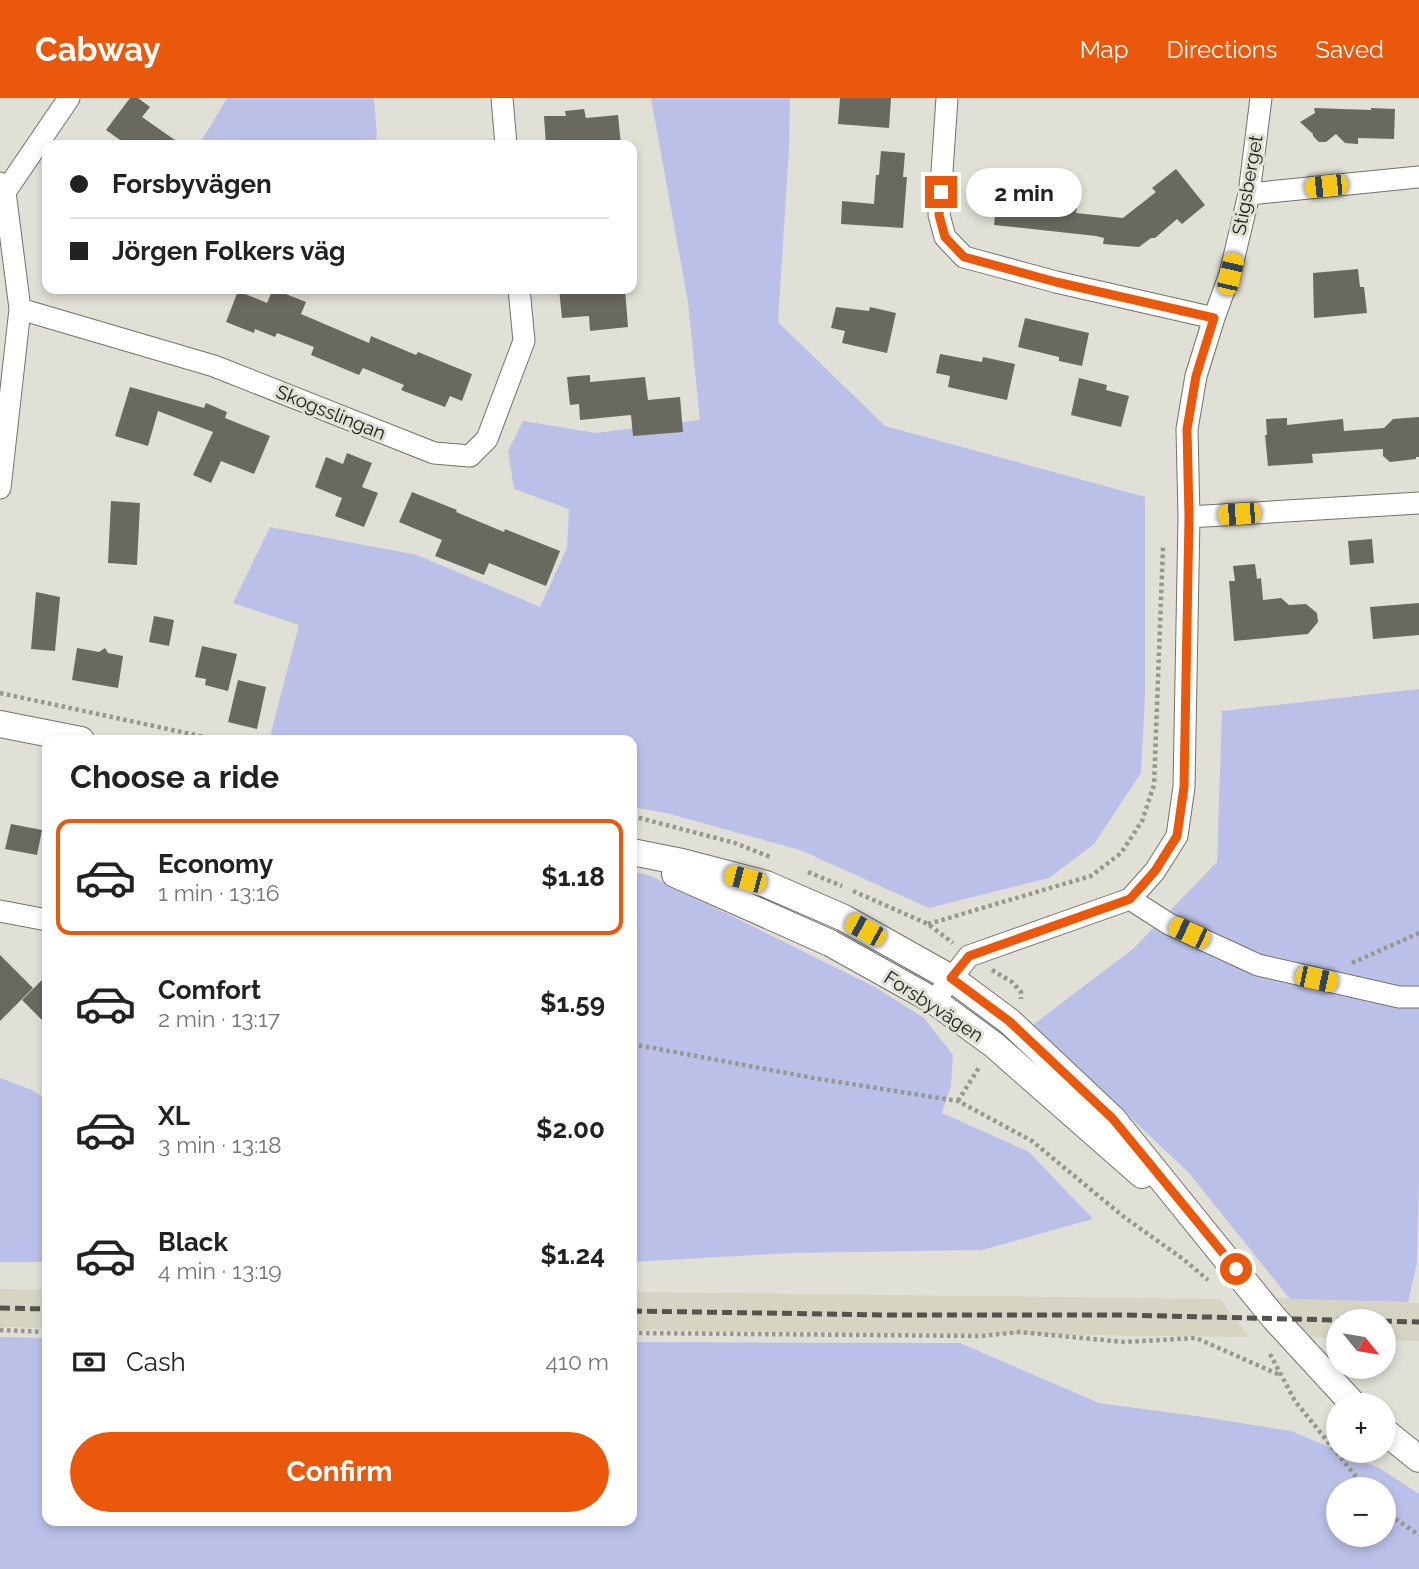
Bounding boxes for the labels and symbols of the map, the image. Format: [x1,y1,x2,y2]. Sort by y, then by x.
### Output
street label: Stigsberget [1227,133,1267,237]
callout: 2 min [965,168,1081,217]
car [1305,173,1348,199]
route end [925,176,957,208]
car [1216,251,1245,297]
street label: Skogsslingan [273,380,389,444]
car [1218,502,1261,526]
car [722,863,769,895]
car [842,911,889,949]
car [1166,915,1213,951]
car [1294,964,1339,994]
street label: Forsbyvägen [880,966,988,1046]
route start [1220,1253,1252,1285]
north arrow [1326,1309,1396,1379]

